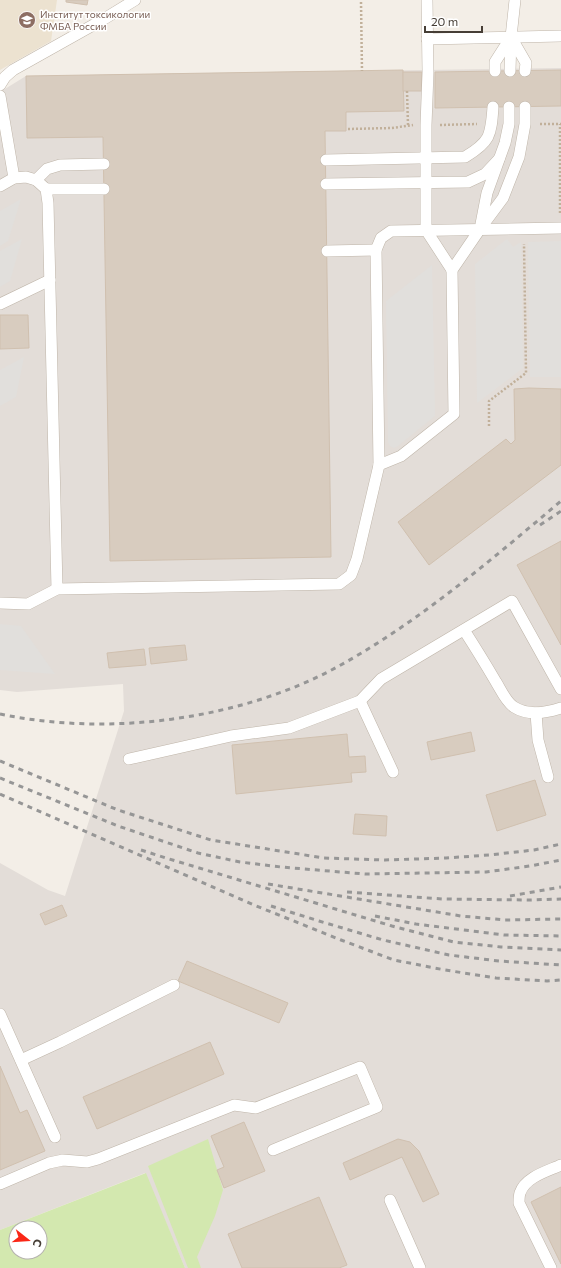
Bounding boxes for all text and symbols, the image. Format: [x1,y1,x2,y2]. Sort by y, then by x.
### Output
place label: Институт токсикологии ФМБА России [40,8,150,32]
scale bar [425,8,482,34]
school or university icon: Институт токсикологии ФМБА России [17,10,37,30]
text: 20 m [431,14,458,28]
north arrow [8,1220,48,1260]
text: С [31,1238,45,1249]

